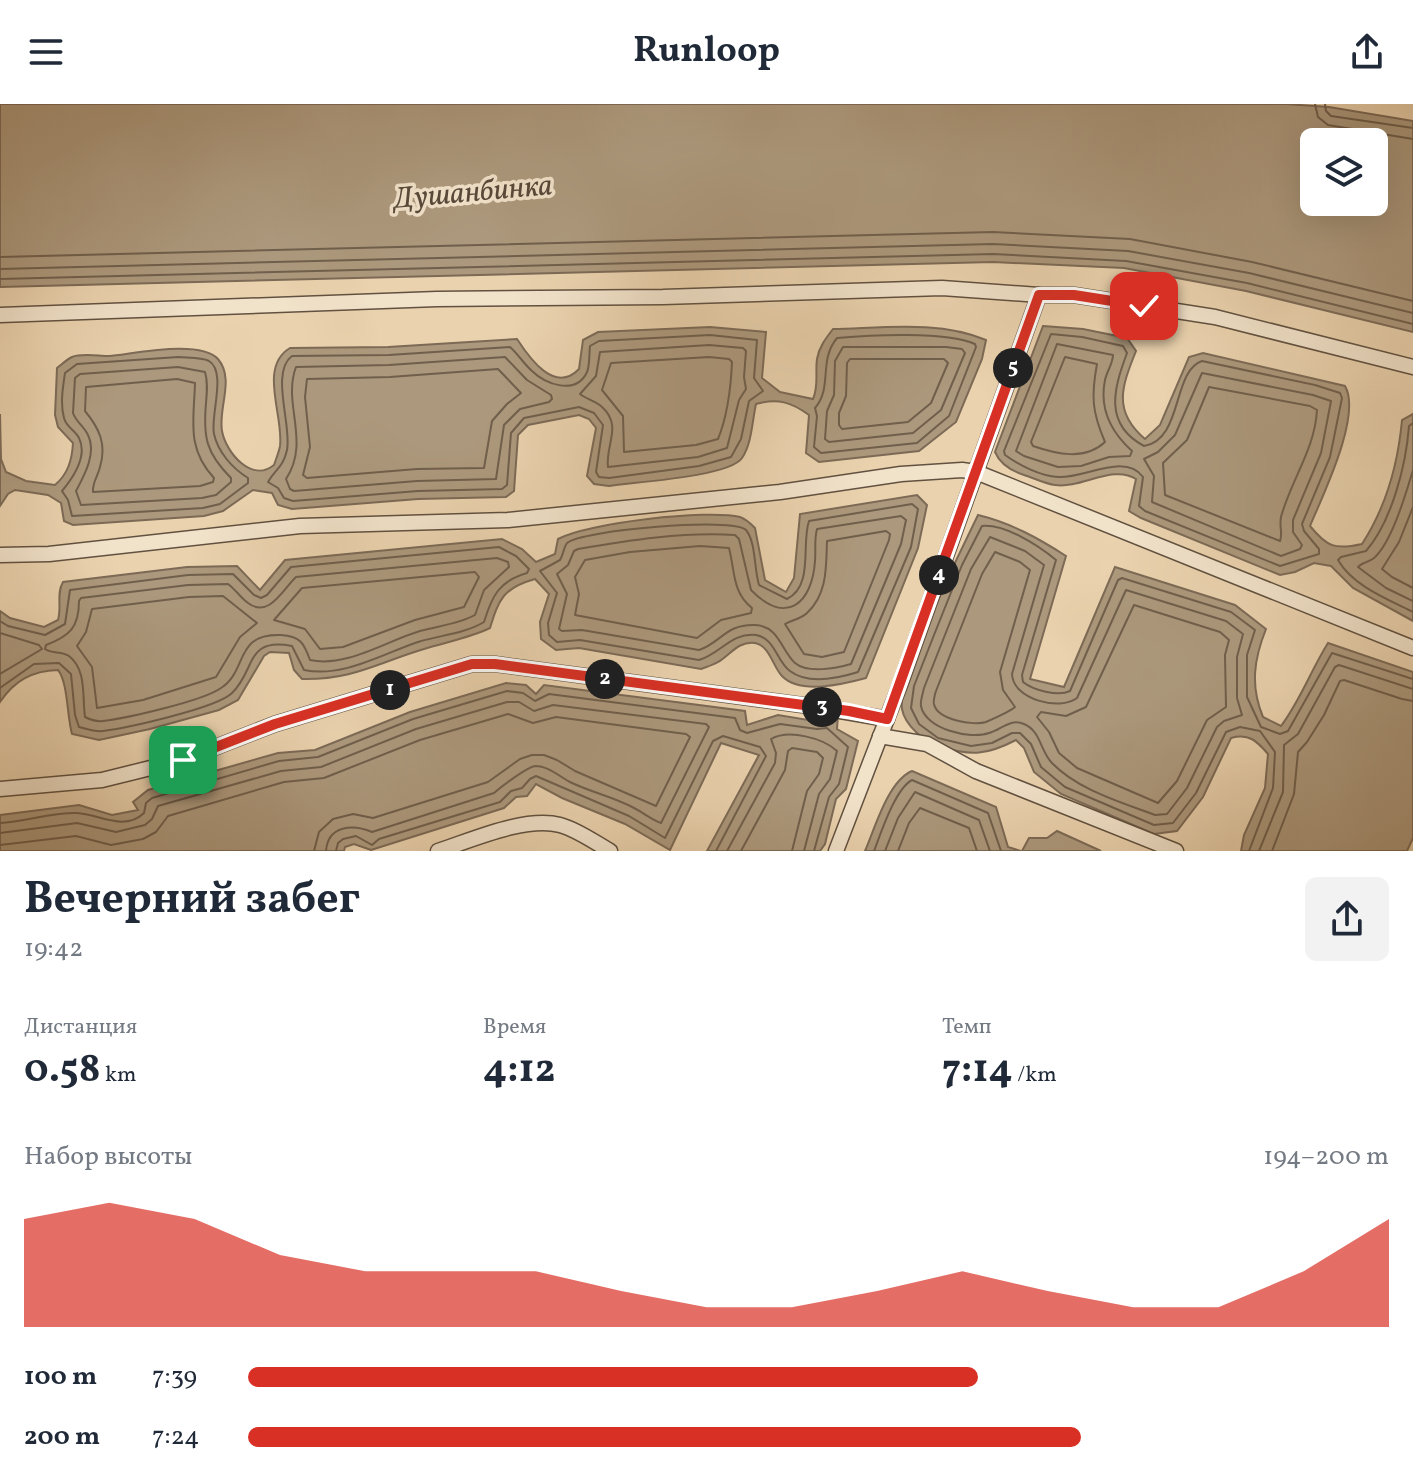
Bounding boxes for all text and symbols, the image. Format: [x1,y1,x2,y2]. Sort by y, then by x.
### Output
text: Runloop [633,27,780,77]
icon: menu [24,30,68,74]
icon: share [1345,30,1389,74]
map controls [1300,128,1388,216]
button: layers [1300,128,1388,216]
water label: Душанбинка [390,165,554,221]
pin [1110,272,1178,340]
icon: check [1122,284,1166,328]
pin: 5 [993,348,1033,388]
text: 5 [1008,352,1018,383]
pin: 4 [919,555,959,595]
text: 4 [932,559,946,590]
pin: 2 [585,659,625,699]
text: 2 [599,663,611,694]
pin: 1 [370,670,410,710]
text: 1 [386,674,394,705]
pin: 3 [802,687,842,727]
text: 3 [816,691,828,722]
pin [149,726,217,794]
icon: arrive [161,738,205,782]
text: Вечерний забег [24,870,360,931]
button: share [1305,877,1389,961]
text: 19:42 [24,931,83,967]
text: Дистанция [24,1012,137,1043]
text: Время [483,1012,546,1043]
text: Темп [942,1012,992,1043]
text: 0.58 [24,1043,101,1099]
text: 4:12 [483,1043,555,1099]
text: 7:14 [942,1043,1013,1099]
text: km [101,1060,137,1091]
text: /km [1013,1060,1057,1091]
text: Набор высоты [24,1139,192,1175]
text: 194–200 m [1263,1139,1389,1175]
text: 100 m [24,1359,97,1395]
text: 7:39 [152,1359,197,1395]
text: 200 m [24,1419,100,1455]
text: 7:24 [152,1419,199,1455]

